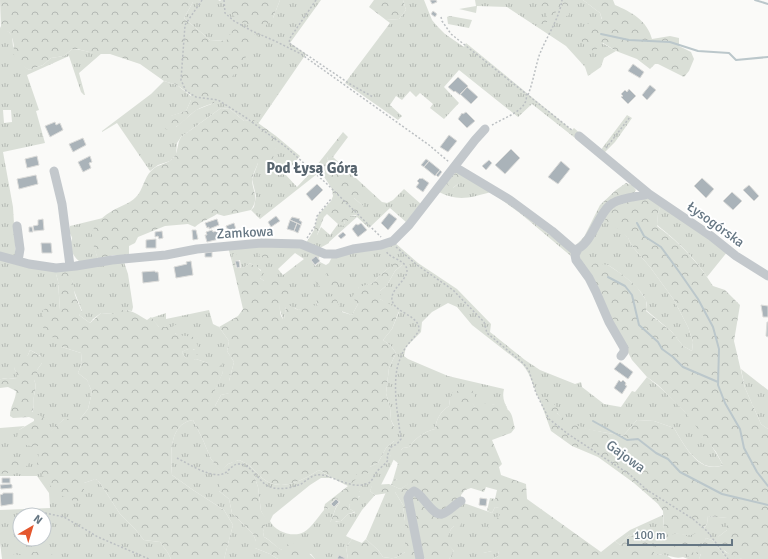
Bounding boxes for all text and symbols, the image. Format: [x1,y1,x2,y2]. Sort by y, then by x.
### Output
district label: Pod Łysą Górą [266,159,358,177]
street label: Łysogórska [684,198,748,251]
street label: Zamkowa [216,223,274,242]
street label: Gajowa [603,437,649,476]
north arrow [12,507,52,547]
text: N [31,512,45,527]
scale bar [628,521,732,547]
text: 100 m [634,528,666,543]

